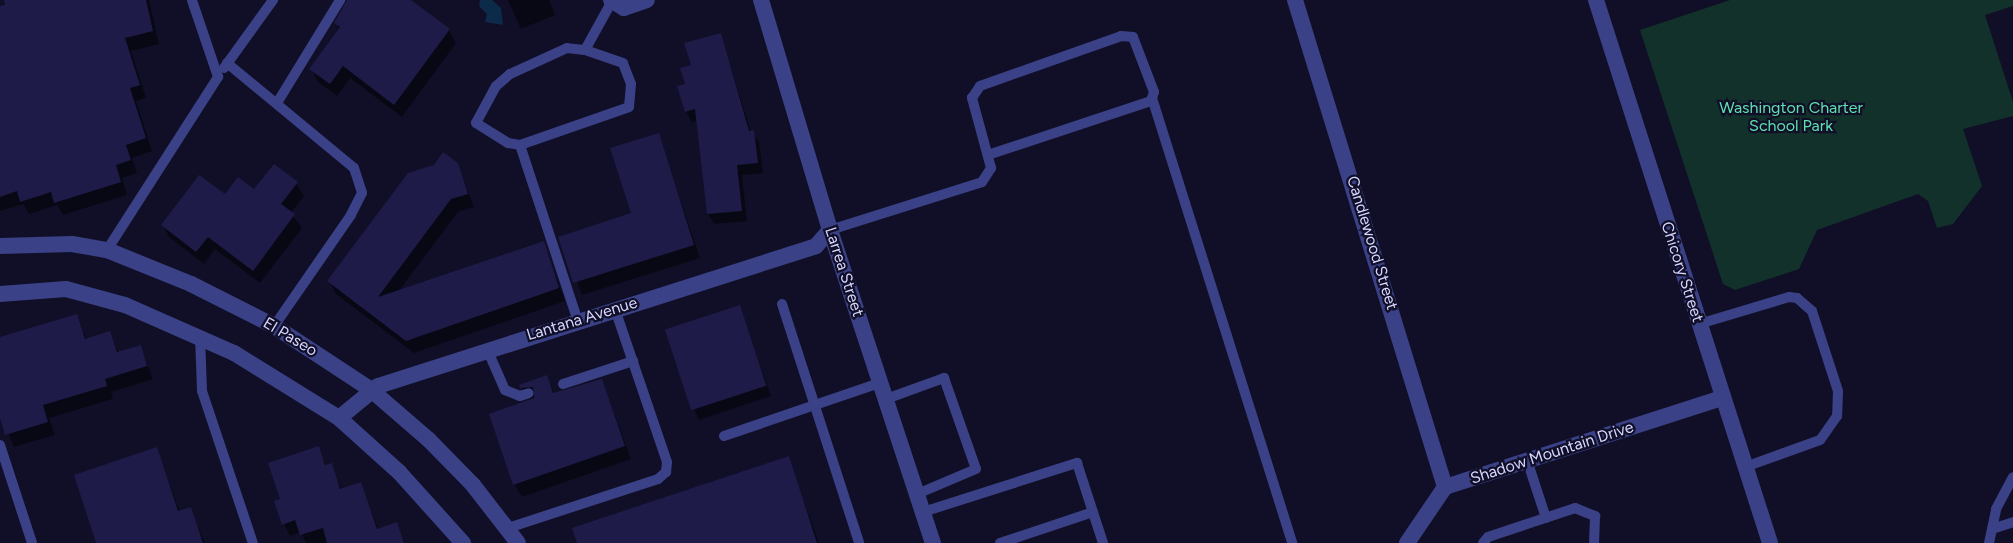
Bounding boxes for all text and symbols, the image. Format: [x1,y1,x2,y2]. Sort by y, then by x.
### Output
park label: Washington Charter School Park [1719,98,1863,136]
street label: Candlewood Street [1342,174,1402,312]
street label: Chicory Street [1657,219,1707,325]
street label: Larrea Street [821,225,867,319]
street label: Lantana Avenue [524,293,640,345]
street label: El Paseo [259,313,321,361]
street label: Shadow Mountain Drive [1468,418,1636,488]

